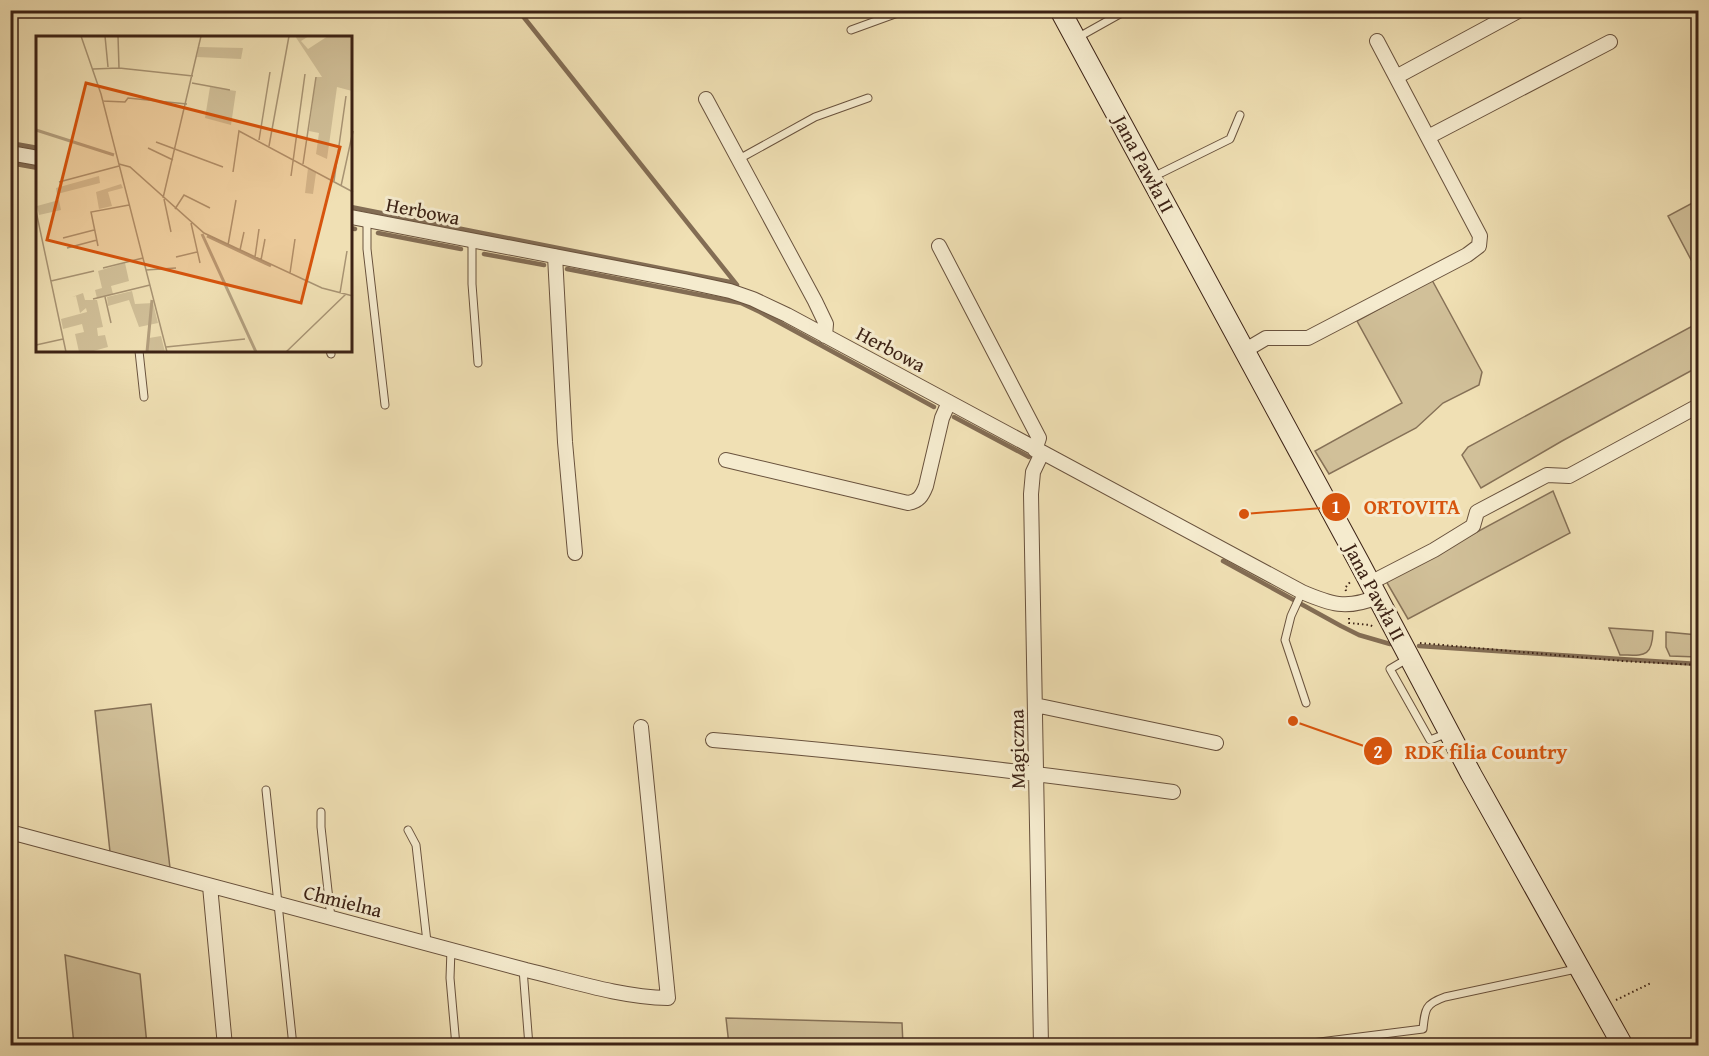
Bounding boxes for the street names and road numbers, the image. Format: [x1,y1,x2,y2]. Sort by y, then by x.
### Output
street label: Jana Pawła II [1105,107,1182,218]
street label: Herbowa [384,189,463,232]
street label: Herbowa [852,318,931,379]
street label: Jana Pawła II [1336,535,1413,646]
street label: Magiczna [1001,708,1032,789]
street label: Chmielna [301,877,386,924]

